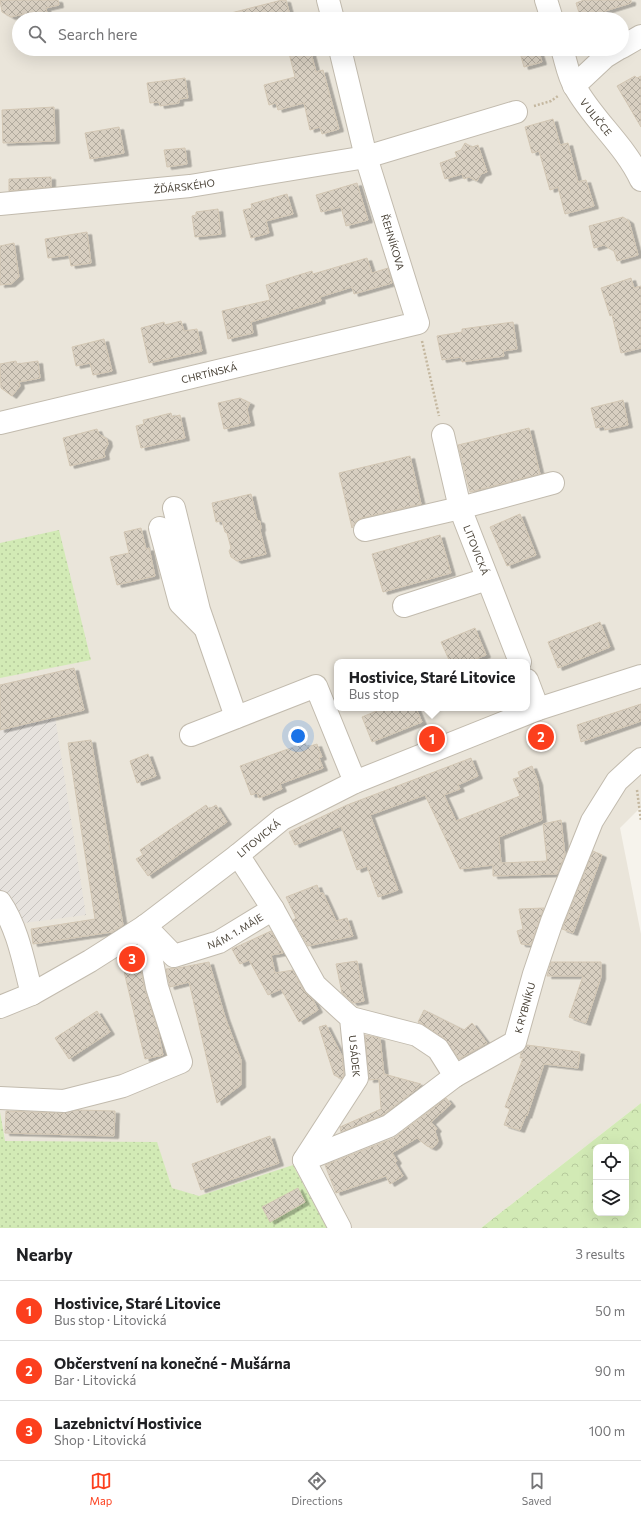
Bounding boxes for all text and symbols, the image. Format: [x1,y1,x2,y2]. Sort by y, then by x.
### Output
search box [12,12,629,56]
icon: search [26,23,48,45]
text: Search here [58,25,137,43]
street label: V ULIČCE [578,96,615,138]
street label: ŽĎÁRSKÉHO [153,176,216,195]
street label: ŘEHNÍKOVA [379,213,407,271]
street label: CHRTÍNSKÁ [180,360,238,385]
street label: LITOVICKÁ [461,523,492,577]
popup [334,659,530,711]
text: Hostivice, Staré Litovice [349,668,515,686]
text: Bus stop [349,686,399,702]
pin: 2 [528,722,554,752]
pin: 1 [419,724,445,754]
your location [288,726,308,746]
street label: LITOVICKÁ [234,817,283,860]
street label: NÁM. 1. MÁJE [206,911,265,951]
pin: 3 [119,944,145,974]
street label: K RYBNÍKU [512,981,537,1035]
street label: U SÁDEK [347,1035,363,1078]
map controls [593,1144,629,1216]
button: locate [593,1144,629,1180]
button: layers [593,1180,629,1216]
text: Nearby [16,1244,73,1265]
text: 3 results [576,1246,625,1262]
text: Hostivice, Staré Litovice [54,1294,221,1312]
text: 1 [26,1303,32,1319]
text: 50 m [595,1303,625,1319]
text: Bus stop · Litovická [54,1312,166,1328]
text: Občerstvení na konečné - Mušárna [54,1354,291,1372]
text: 2 [25,1363,33,1379]
text: 90 m [595,1363,625,1379]
text: Bar · Litovická [54,1372,136,1388]
text: Lazebnictví Hostivice [54,1414,202,1432]
text: 3 [25,1423,33,1439]
text: 100 m [589,1423,625,1439]
text: Shop · Litovická [54,1432,146,1448]
tab: Map [90,1470,112,1507]
tab: Directions [291,1470,343,1507]
tab: Saved [522,1470,551,1507]

